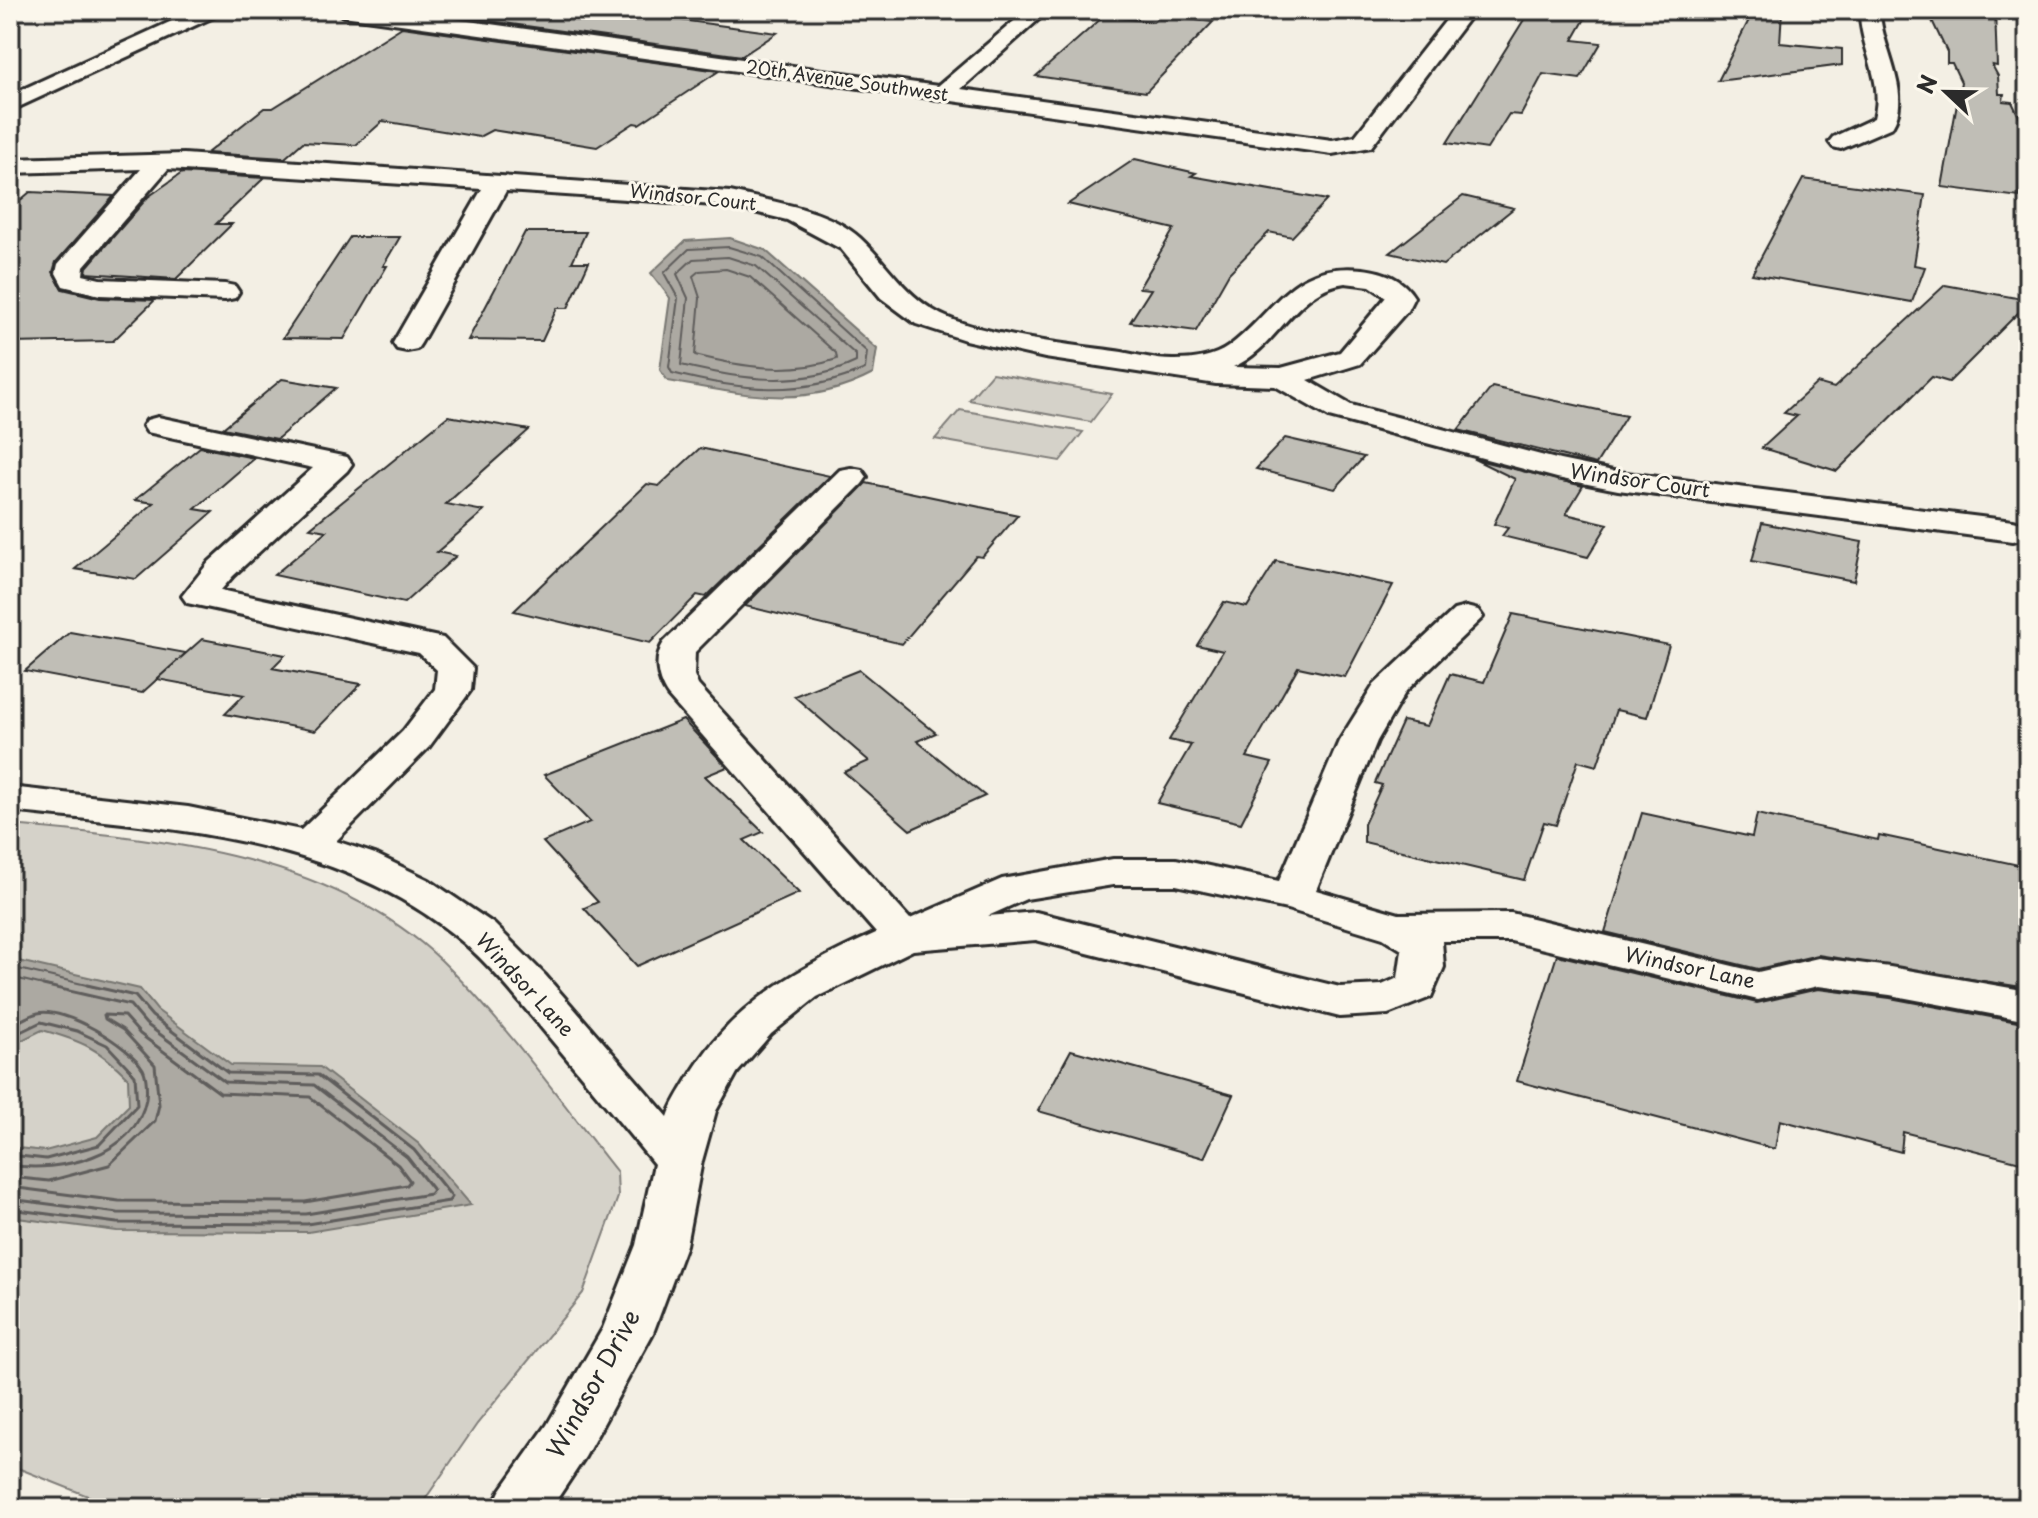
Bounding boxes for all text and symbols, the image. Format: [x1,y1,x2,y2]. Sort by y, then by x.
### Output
street label: 20th Avenue Southwest [744,52,950,107]
north arrow [1906,52,1986,132]
text: N [1908,70,1945,98]
street label: Windsor Court [629,176,758,217]
street label: Windsor Court [1568,455,1712,505]
street label: Windsor Lane [470,926,582,1043]
street label: Windsor Lane [1622,939,1758,995]
street label: Windsor Drive [537,1302,648,1464]

